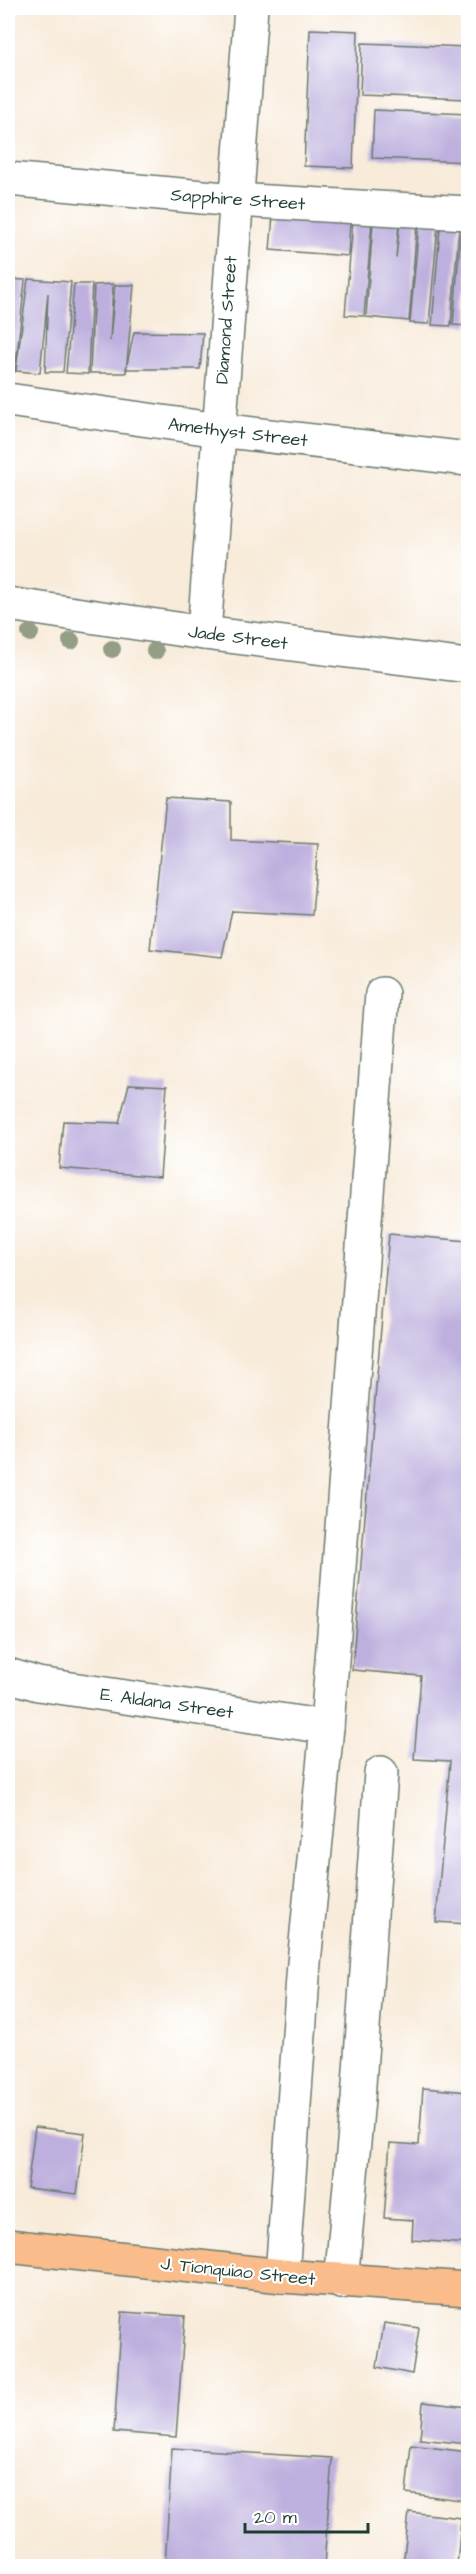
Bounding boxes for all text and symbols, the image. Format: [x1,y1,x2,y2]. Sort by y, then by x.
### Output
street label: Sapphire Street [170,182,307,217]
street label: Diamond Street [210,254,244,385]
street label: Amethyst Street [167,412,310,455]
street label: Jade Street [187,619,290,656]
street label: E. Aldana Street [99,1682,236,1725]
street label: J. Tionquiao Street [159,2251,317,2292]
scale bar [245,2496,368,2534]
text: 20 m [254,2505,297,2530]

